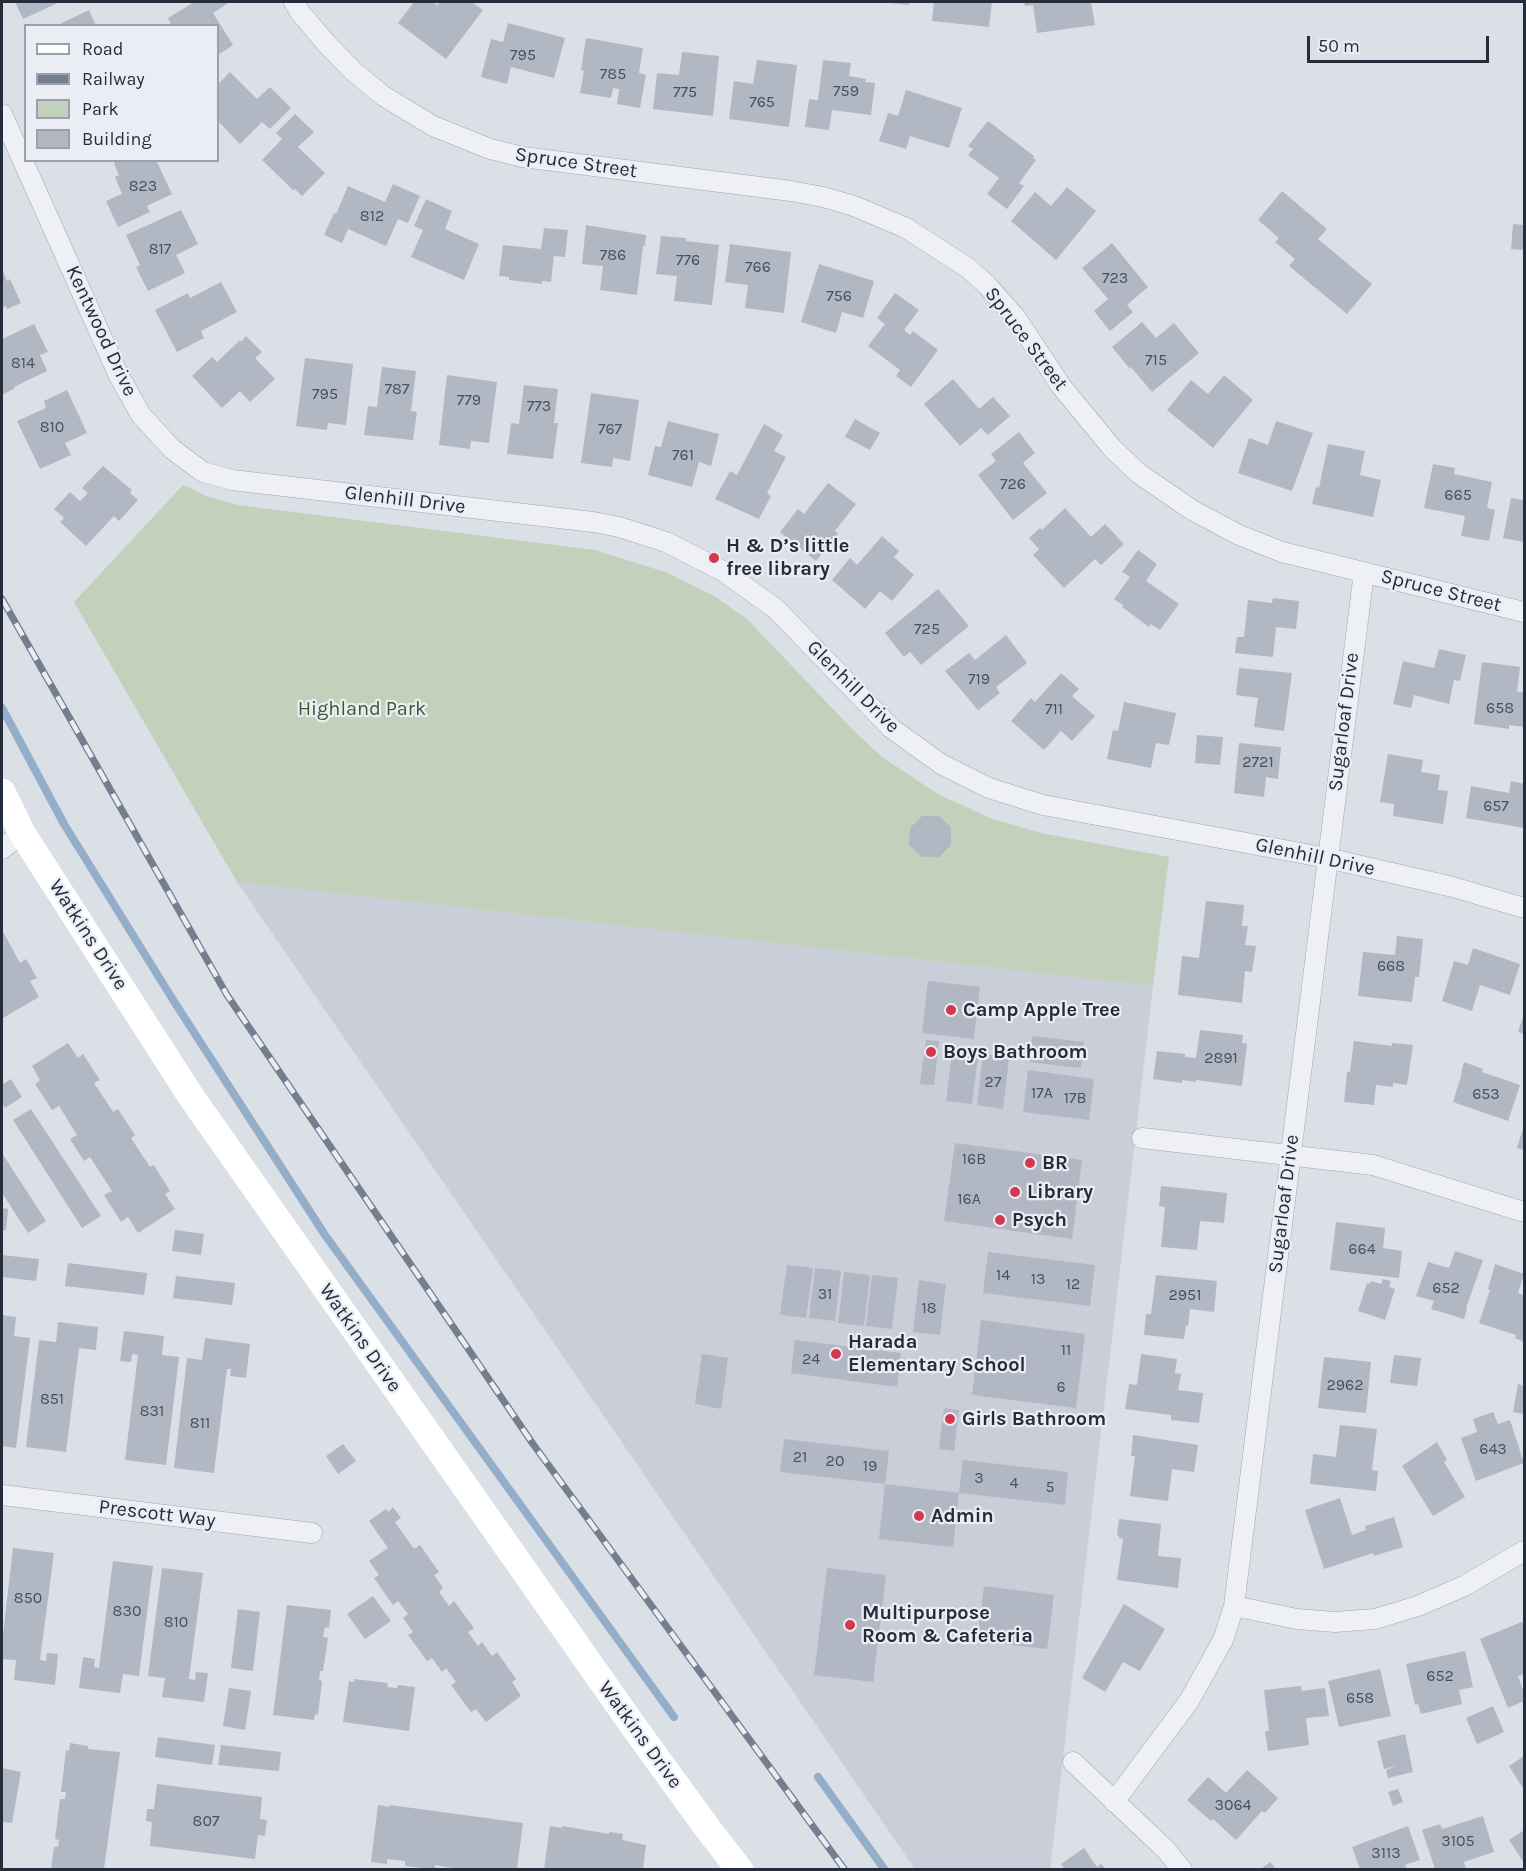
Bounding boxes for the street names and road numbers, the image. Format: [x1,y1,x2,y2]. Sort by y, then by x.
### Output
street label: Spruce Street [513,143,639,183]
street label: Kentwood Drive [60,262,142,400]
street label: Spruce Street [979,283,1073,395]
street label: Glenhill Drive [343,481,467,519]
street label: Spruce Street [1378,564,1504,618]
street label: Glenhill Drive [802,636,904,738]
street label: Sugarloaf Drive [1324,651,1364,793]
street label: Glenhill Drive [1253,833,1377,881]
street label: Watkins Drive [43,875,133,995]
street label: Sugarloaf Drive [1264,1133,1304,1275]
street label: Watkins Drive [314,1279,406,1397]
street label: Prescott Way [97,1495,217,1533]
street label: Watkins Drive [593,1677,687,1793]

